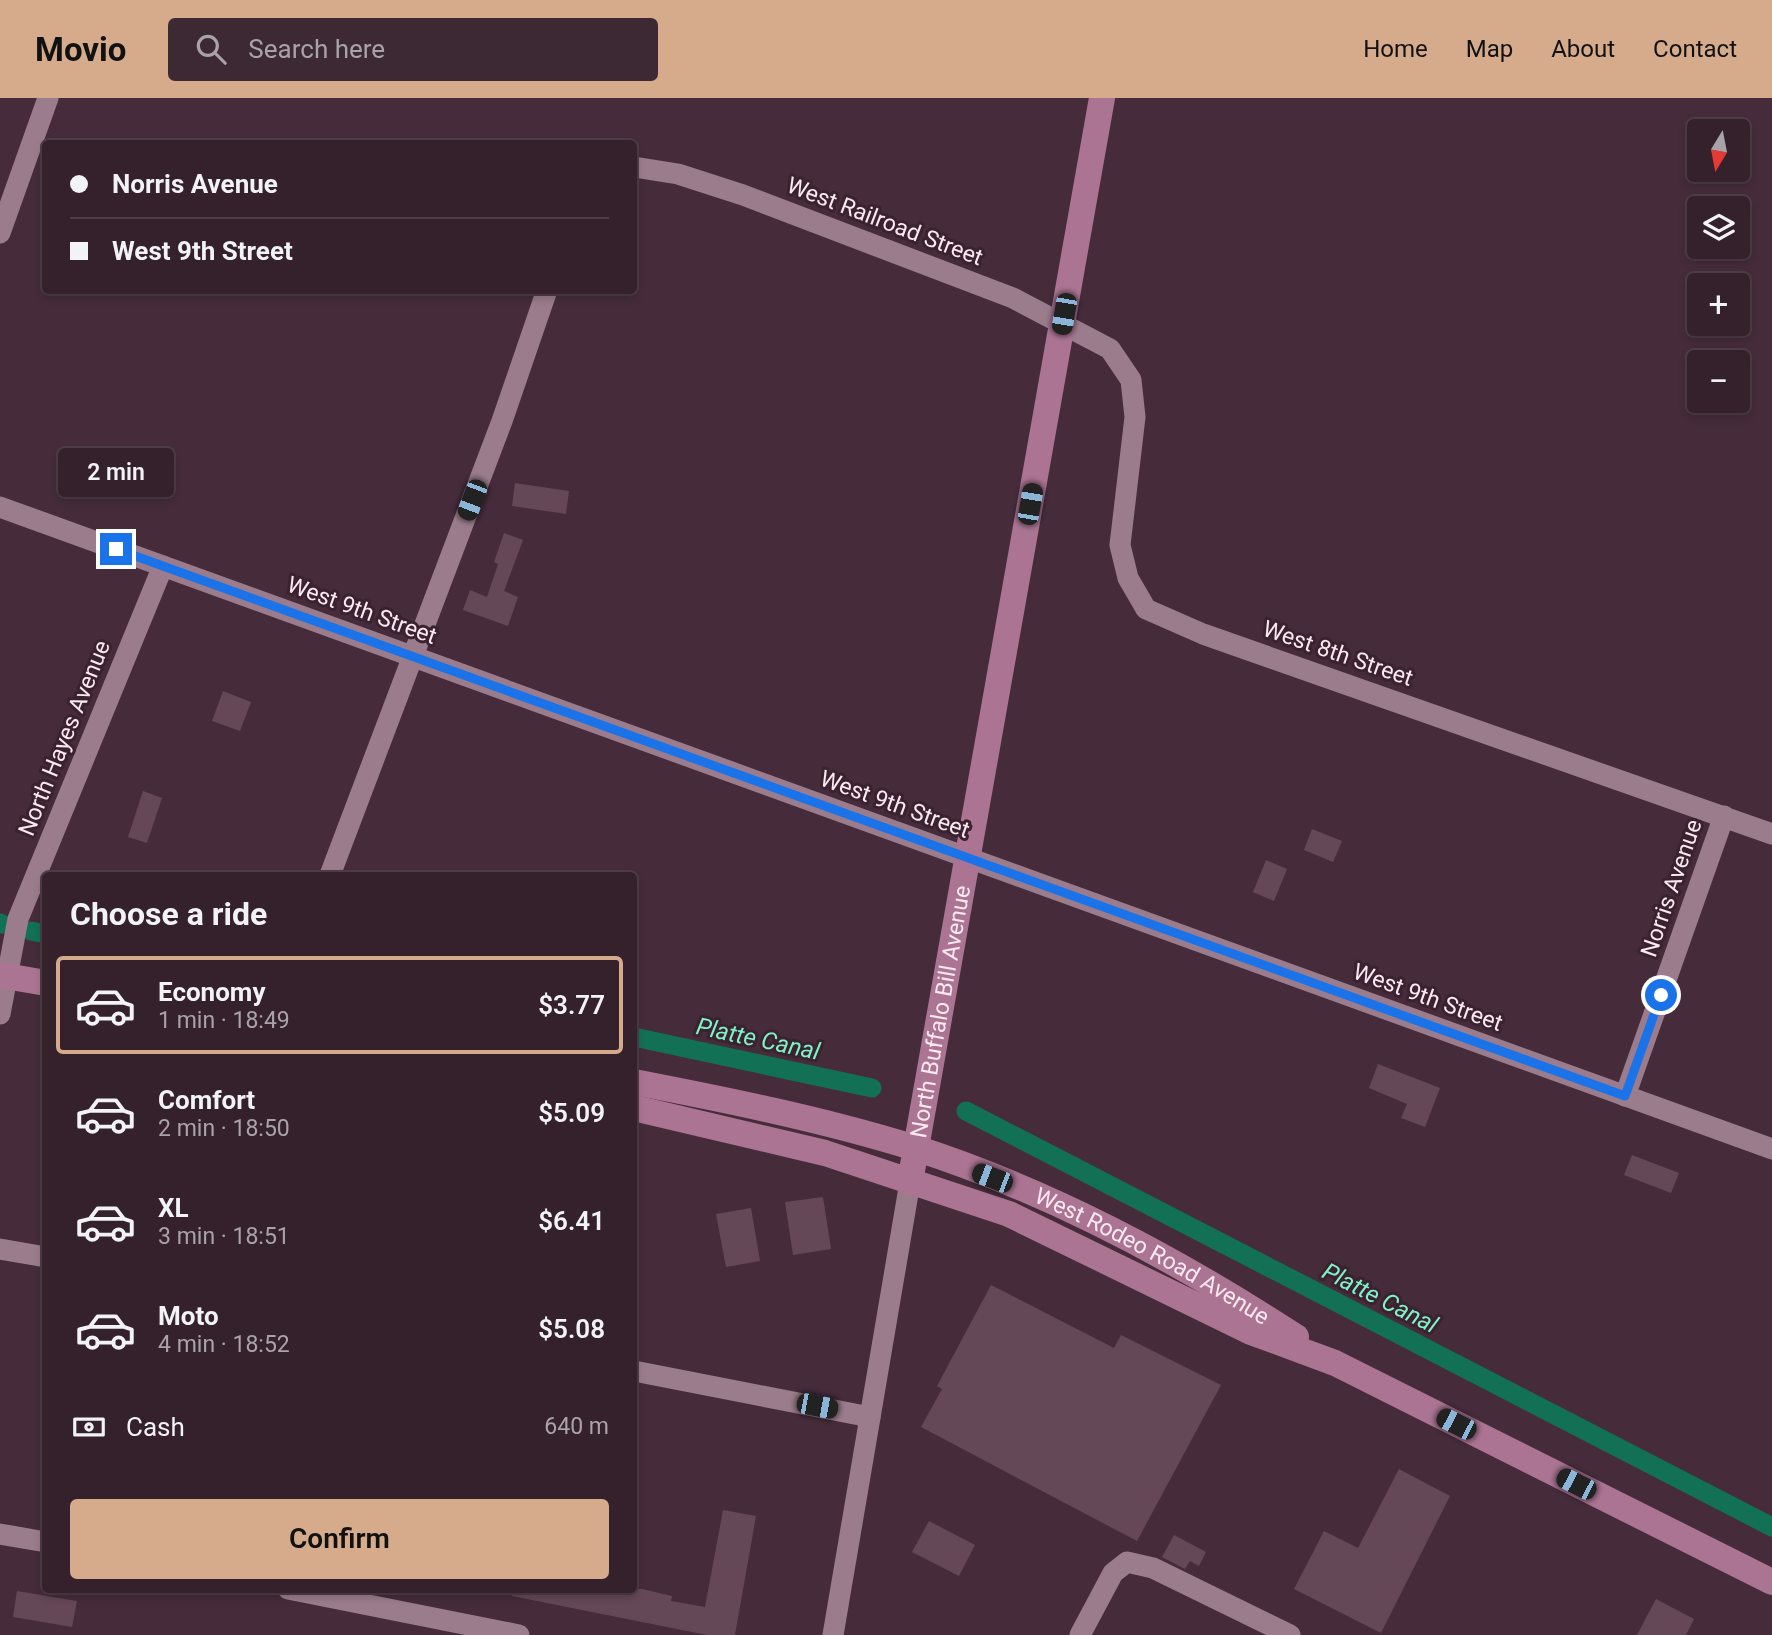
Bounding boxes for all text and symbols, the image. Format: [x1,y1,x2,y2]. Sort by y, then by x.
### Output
search box [168,18,658,81]
text: Movio [35,30,126,69]
icon: search [192,30,230,68]
text: Search here [248,34,385,64]
text: Home [1363,35,1428,63]
text: Map [1466,35,1513,63]
text: About [1551,35,1615,63]
text: Contact [1653,35,1737,63]
north arrow [1687,119,1750,182]
map controls [1687,119,1750,413]
text: Norris Avenue [112,169,278,199]
street label: West Railroad Street [783,172,987,271]
button: layers [1687,196,1750,259]
text: West 9th Street [112,236,293,266]
button: + [1687,273,1750,336]
car [1051,291,1078,337]
button: − [1687,350,1750,413]
callout: 2 min [58,448,174,496]
text: 2 min [87,459,145,486]
car [455,477,490,523]
car [1017,481,1044,527]
route end [100,533,132,565]
street label: West 9th Street [284,571,440,650]
street label: West 8th Street [1259,615,1416,692]
street label: North Hayes Avenue [13,637,116,840]
street label: West 9th Street [817,765,973,844]
street label: Norris Avenue [1635,816,1708,960]
street label: North Buffalo Bill Avenue [905,883,976,1140]
text: Choose a ride [70,895,267,933]
street label: West 9th Street [1350,958,1506,1037]
icon: car [74,974,137,1037]
text: Economy [158,977,265,1007]
route start [1645,979,1677,1011]
text: $3.77 [538,990,605,1020]
text: 1 min · 18:49 [158,1007,290,1034]
water label: Platte Canal [694,1012,823,1066]
icon: car [74,1082,137,1145]
text: Comfort [158,1085,255,1115]
text: $5.09 [538,1098,605,1128]
text: 2 min · 18:50 [158,1115,290,1142]
car [969,1161,1016,1195]
street label: West Rodeo Road Avenue [1031,1182,1274,1330]
icon: car [74,1190,137,1253]
text: XL [158,1193,189,1223]
text: $6.41 [538,1206,605,1236]
text: 3 min · 18:51 [158,1223,290,1250]
water label: Platte Canal [1318,1257,1443,1339]
icon: car [74,1298,137,1361]
text: Moto [158,1301,219,1331]
text: $5.08 [538,1314,605,1344]
text: 4 min · 18:52 [158,1331,290,1358]
car [795,1392,840,1420]
car [1433,1405,1480,1443]
icon: cash [70,1408,108,1446]
text: Cash [126,1412,185,1442]
text: 640 m [544,1413,609,1440]
car [1553,1465,1600,1503]
button: Confirm [70,1499,609,1579]

